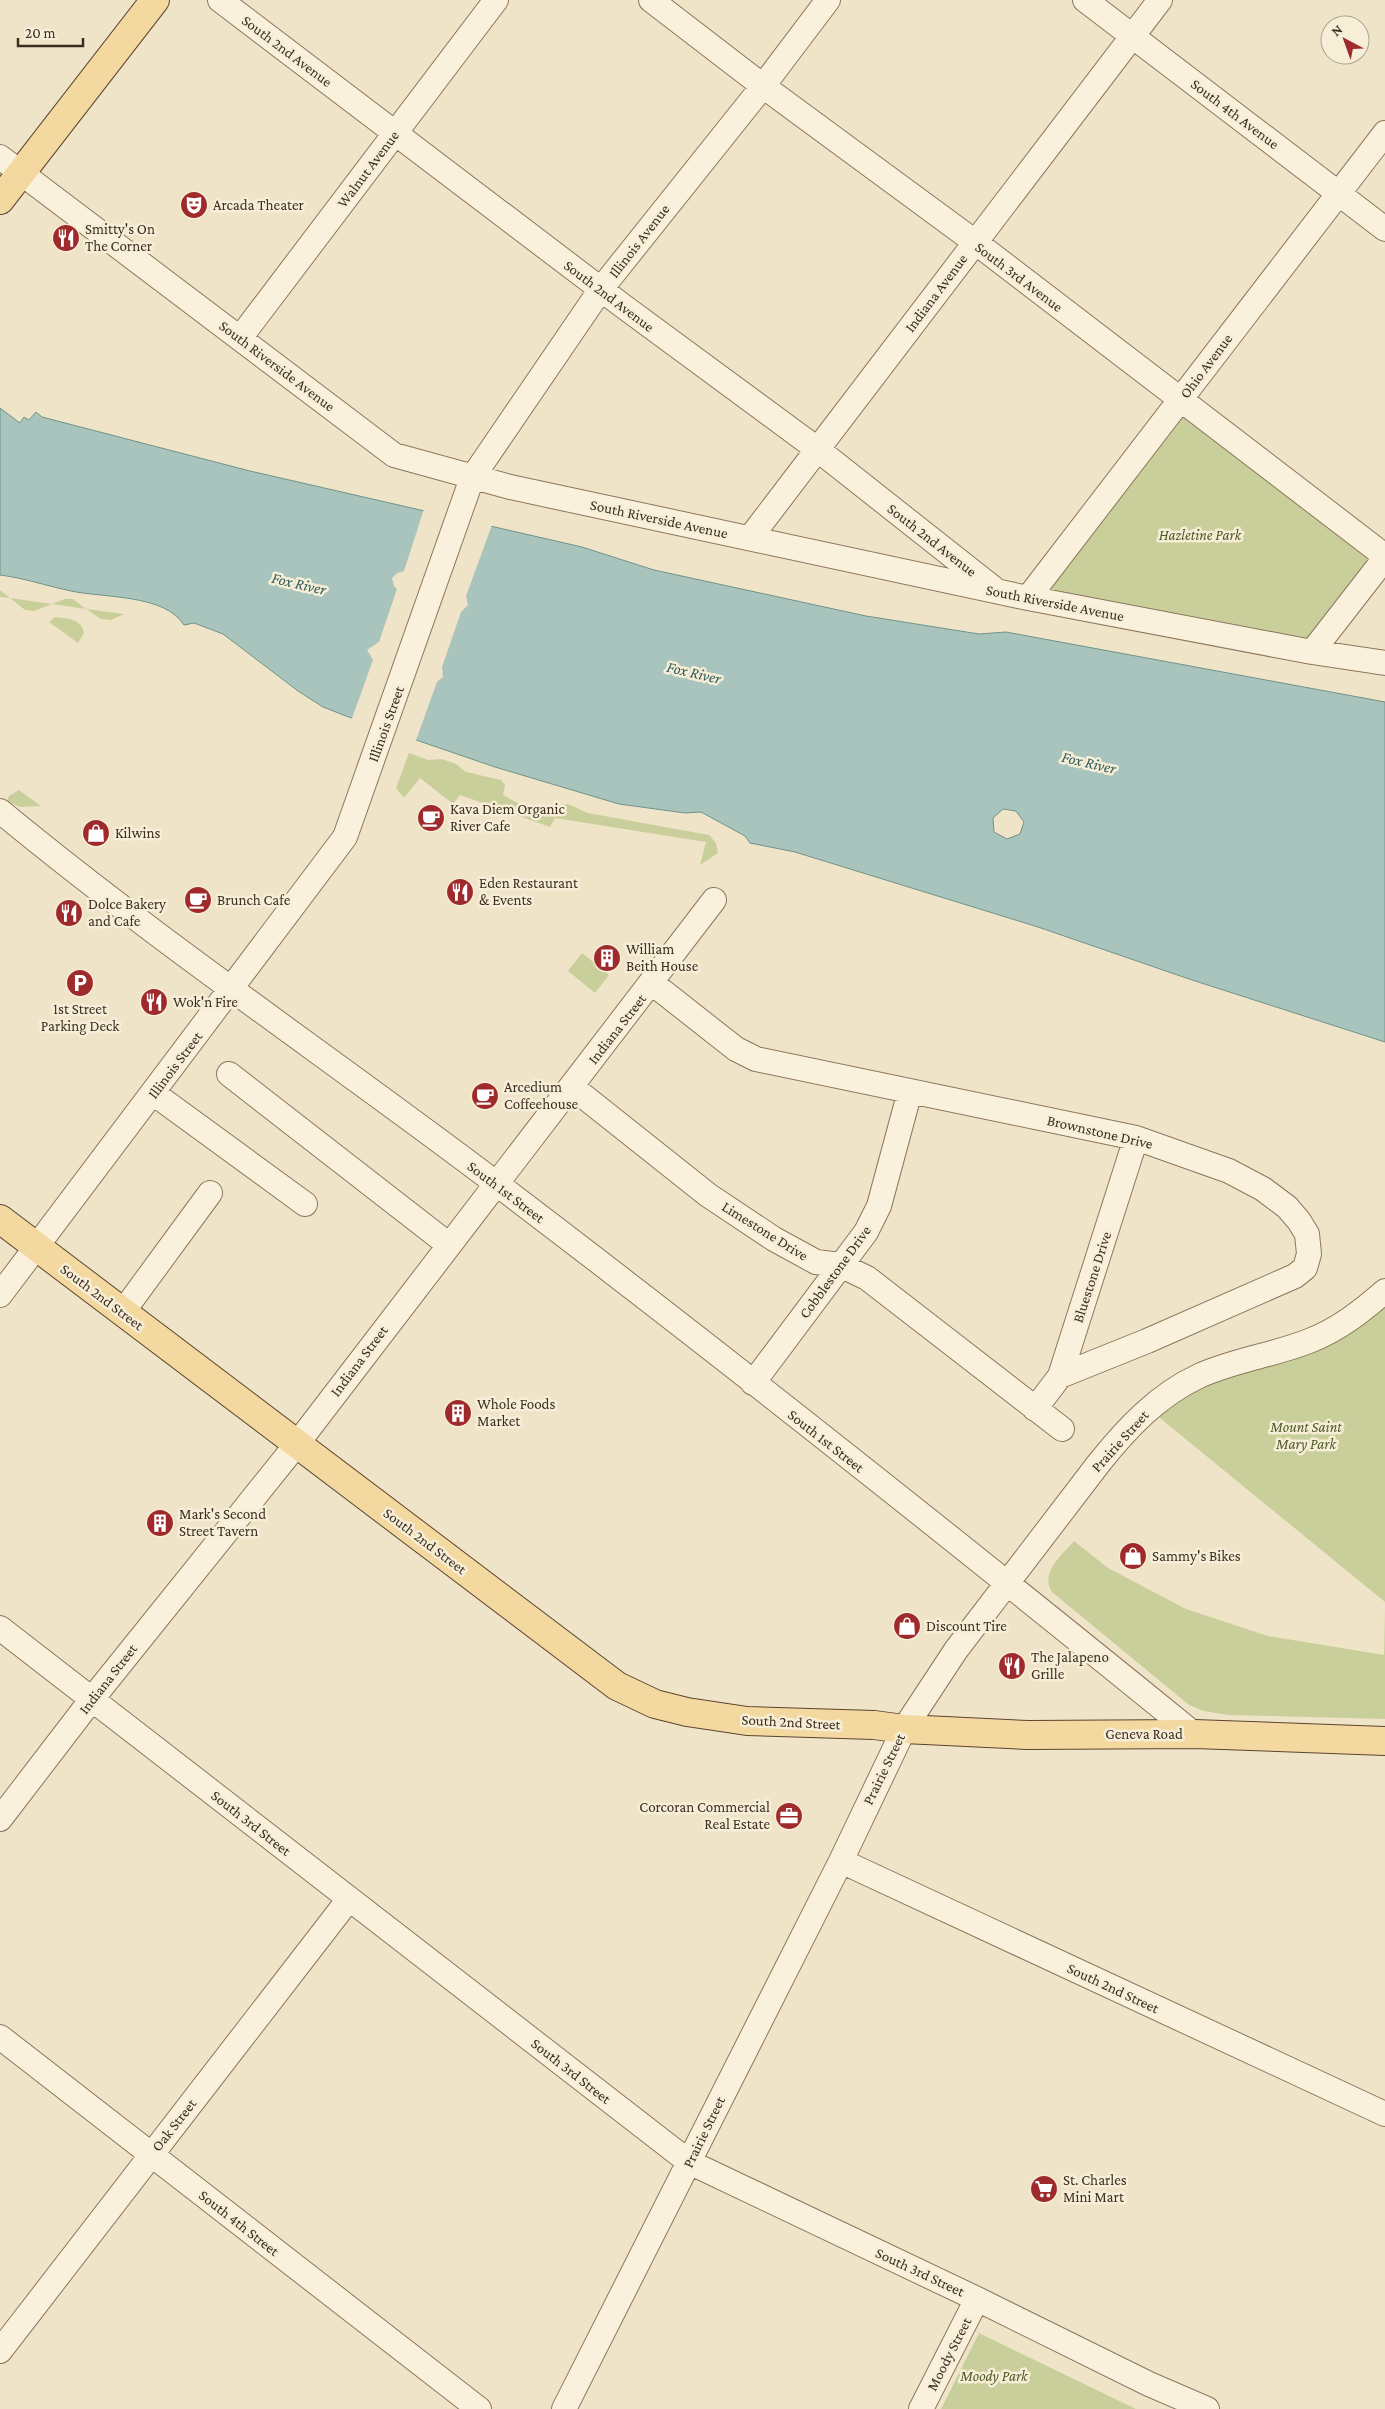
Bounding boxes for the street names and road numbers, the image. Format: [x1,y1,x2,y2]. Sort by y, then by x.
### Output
street label: South 2nd Avenue [239,12,335,90]
street label: South 4th Avenue [1188,76,1282,153]
street label: Walnut Avenue [334,127,402,211]
street label: Illinois Avenue [605,201,673,281]
street label: South 3rd Avenue [972,239,1066,315]
street label: Indiana Avenue [902,251,971,335]
street label: South 2nd Avenue [561,257,657,335]
street label: South Riverside Avenue [216,317,338,415]
street label: Ohio Avenue [1177,330,1236,401]
street label: South Riverside Avenue [589,497,730,542]
street label: South 2nd Avenue [884,500,980,580]
street label: South Riverside Avenue [985,582,1126,624]
street label: Illinois Street [365,683,407,764]
street label: Indiana Street [585,990,650,1067]
street label: Illinois Street [145,1028,206,1102]
street label: Brownstone Drive [1046,1112,1155,1152]
street label: South 1st Street [464,1158,548,1227]
street label: Limestone Drive [719,1198,811,1264]
street label: Cobblestone Drive [796,1222,874,1321]
street label: Bluestone Drive [1070,1229,1114,1325]
street label: South 2nd Street [58,1261,147,1334]
street label: Indiana Street [327,1322,391,1399]
street label: South 1st Street [785,1406,868,1476]
street label: Prairie Street [1088,1406,1152,1475]
street label: South 2nd Street [381,1505,470,1578]
street label: Indiana Street [76,1640,141,1717]
street label: South 2nd Street [741,1711,842,1733]
street label: Geneva Road [1105,1726,1183,1742]
street label: Prairie Street [860,1730,909,1807]
street label: South 3rd Street [208,1787,295,1860]
street label: South 2nd Street [1065,1960,1162,2017]
street label: South 3rd Street [528,2035,615,2108]
street label: Prairie Street [680,2093,729,2170]
street label: Oak Street [149,2095,200,2154]
street label: South 4th Street [196,2187,283,2260]
street label: South 3rd Street [873,2244,968,2300]
street label: Moody Street [924,2314,976,2394]

